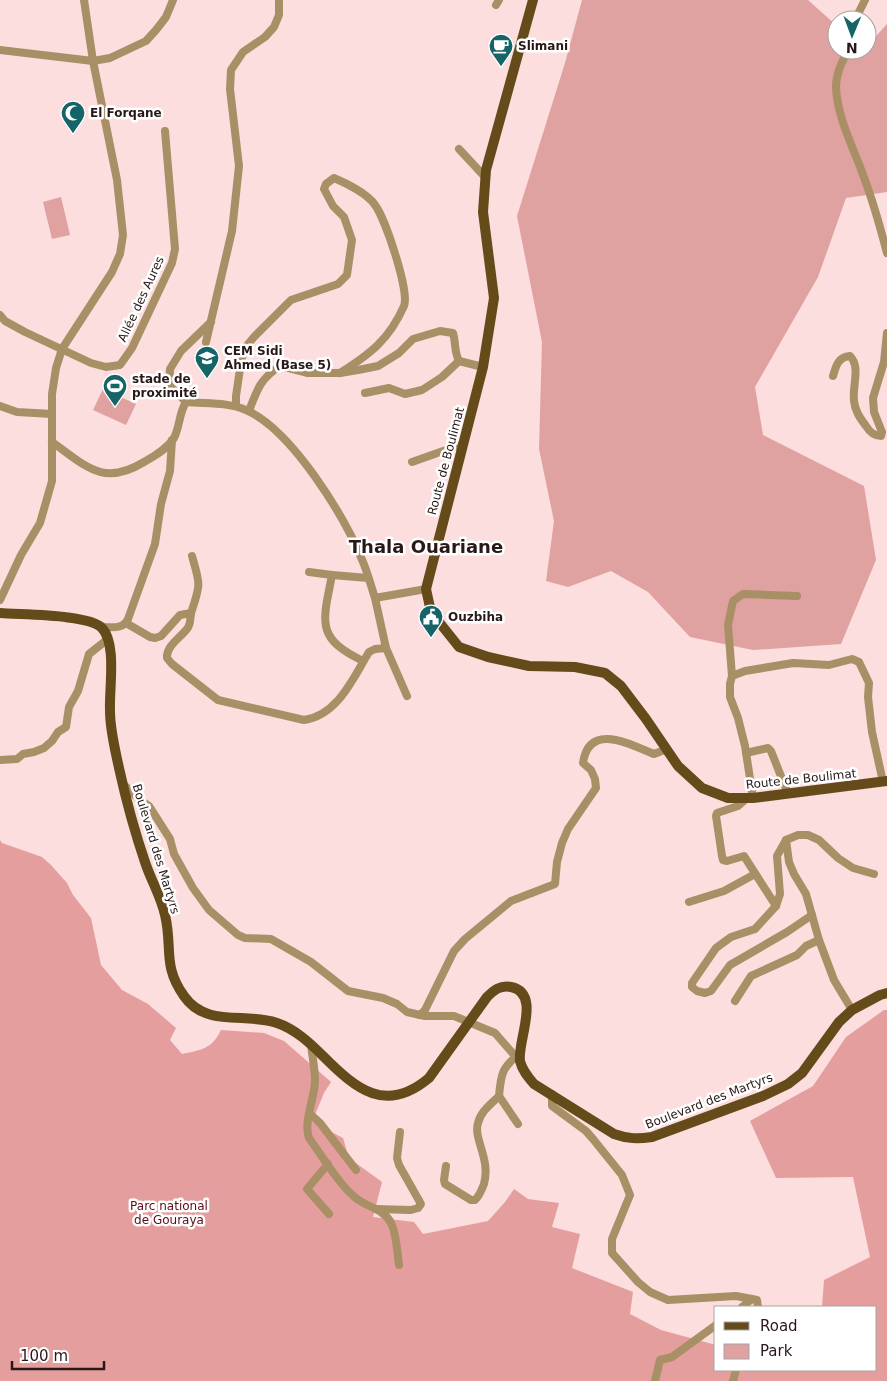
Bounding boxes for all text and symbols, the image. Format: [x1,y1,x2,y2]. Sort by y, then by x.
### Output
north arrow [827,10,877,60]
cafe icon: Slimani [488,33,514,67]
place label: Slimani [518,39,568,53]
text: N [846,40,858,56]
mosque icon: El Forqane [60,100,86,134]
place label: El Forqane [90,106,162,120]
street label: Allée des Aures [115,254,167,344]
place label: CEM Sidi Ahmed (Base 5) [224,344,331,372]
school or university icon: CEM Sidi Ahmed (Base 5) [194,345,220,379]
place label: stade de proximité [132,372,197,400]
sports icon: stade de proximité [102,373,128,407]
street label: Route de Boulimat [425,405,467,516]
district label: Thala Ouariane [349,536,503,557]
public building icon: Ouzbiha [418,604,444,638]
place label: Ouzbiha [448,610,503,624]
street label: Route de Boulimat [745,766,857,792]
street label: Boulevard des Martyrs [130,782,182,916]
street label: Boulevard des Martyrs [643,1070,775,1132]
park label: Parc national de Gouraya [130,1199,208,1227]
legend [714,1306,877,1371]
text: Road [760,1317,798,1335]
scale bar [12,1338,105,1370]
text: Park [760,1342,793,1360]
text: 100 m [20,1347,68,1365]

